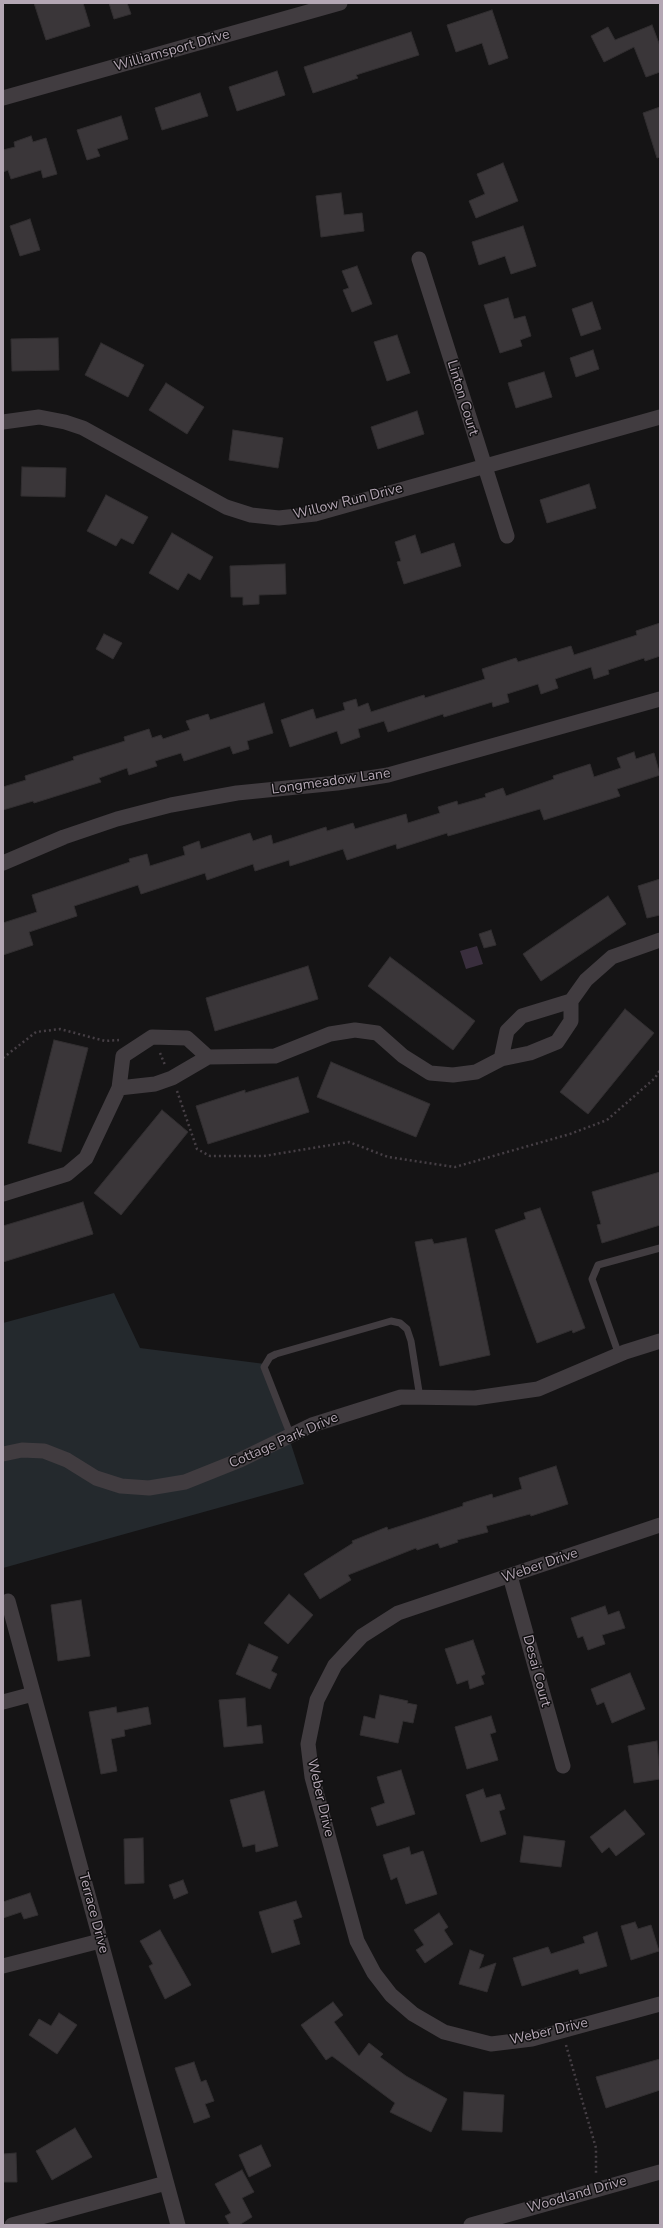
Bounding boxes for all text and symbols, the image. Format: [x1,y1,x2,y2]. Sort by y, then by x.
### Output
street label: Williamsport Drive [112,26,232,76]
street label: Linton Court [443,358,481,438]
street label: Willow Run Drive [292,480,404,524]
street label: Longmeadow Lane [270,765,392,799]
street label: Cottage Park Drive [227,1409,341,1473]
street label: Weber Drive [500,1545,580,1587]
street label: Desai Court [518,1633,554,1709]
street label: Weber Drive [303,1757,337,1839]
street label: Terrace Drive [74,1871,112,1955]
street label: Weber Drive [508,2015,590,2049]
street label: Woodland Drive [525,2173,629,2217]

